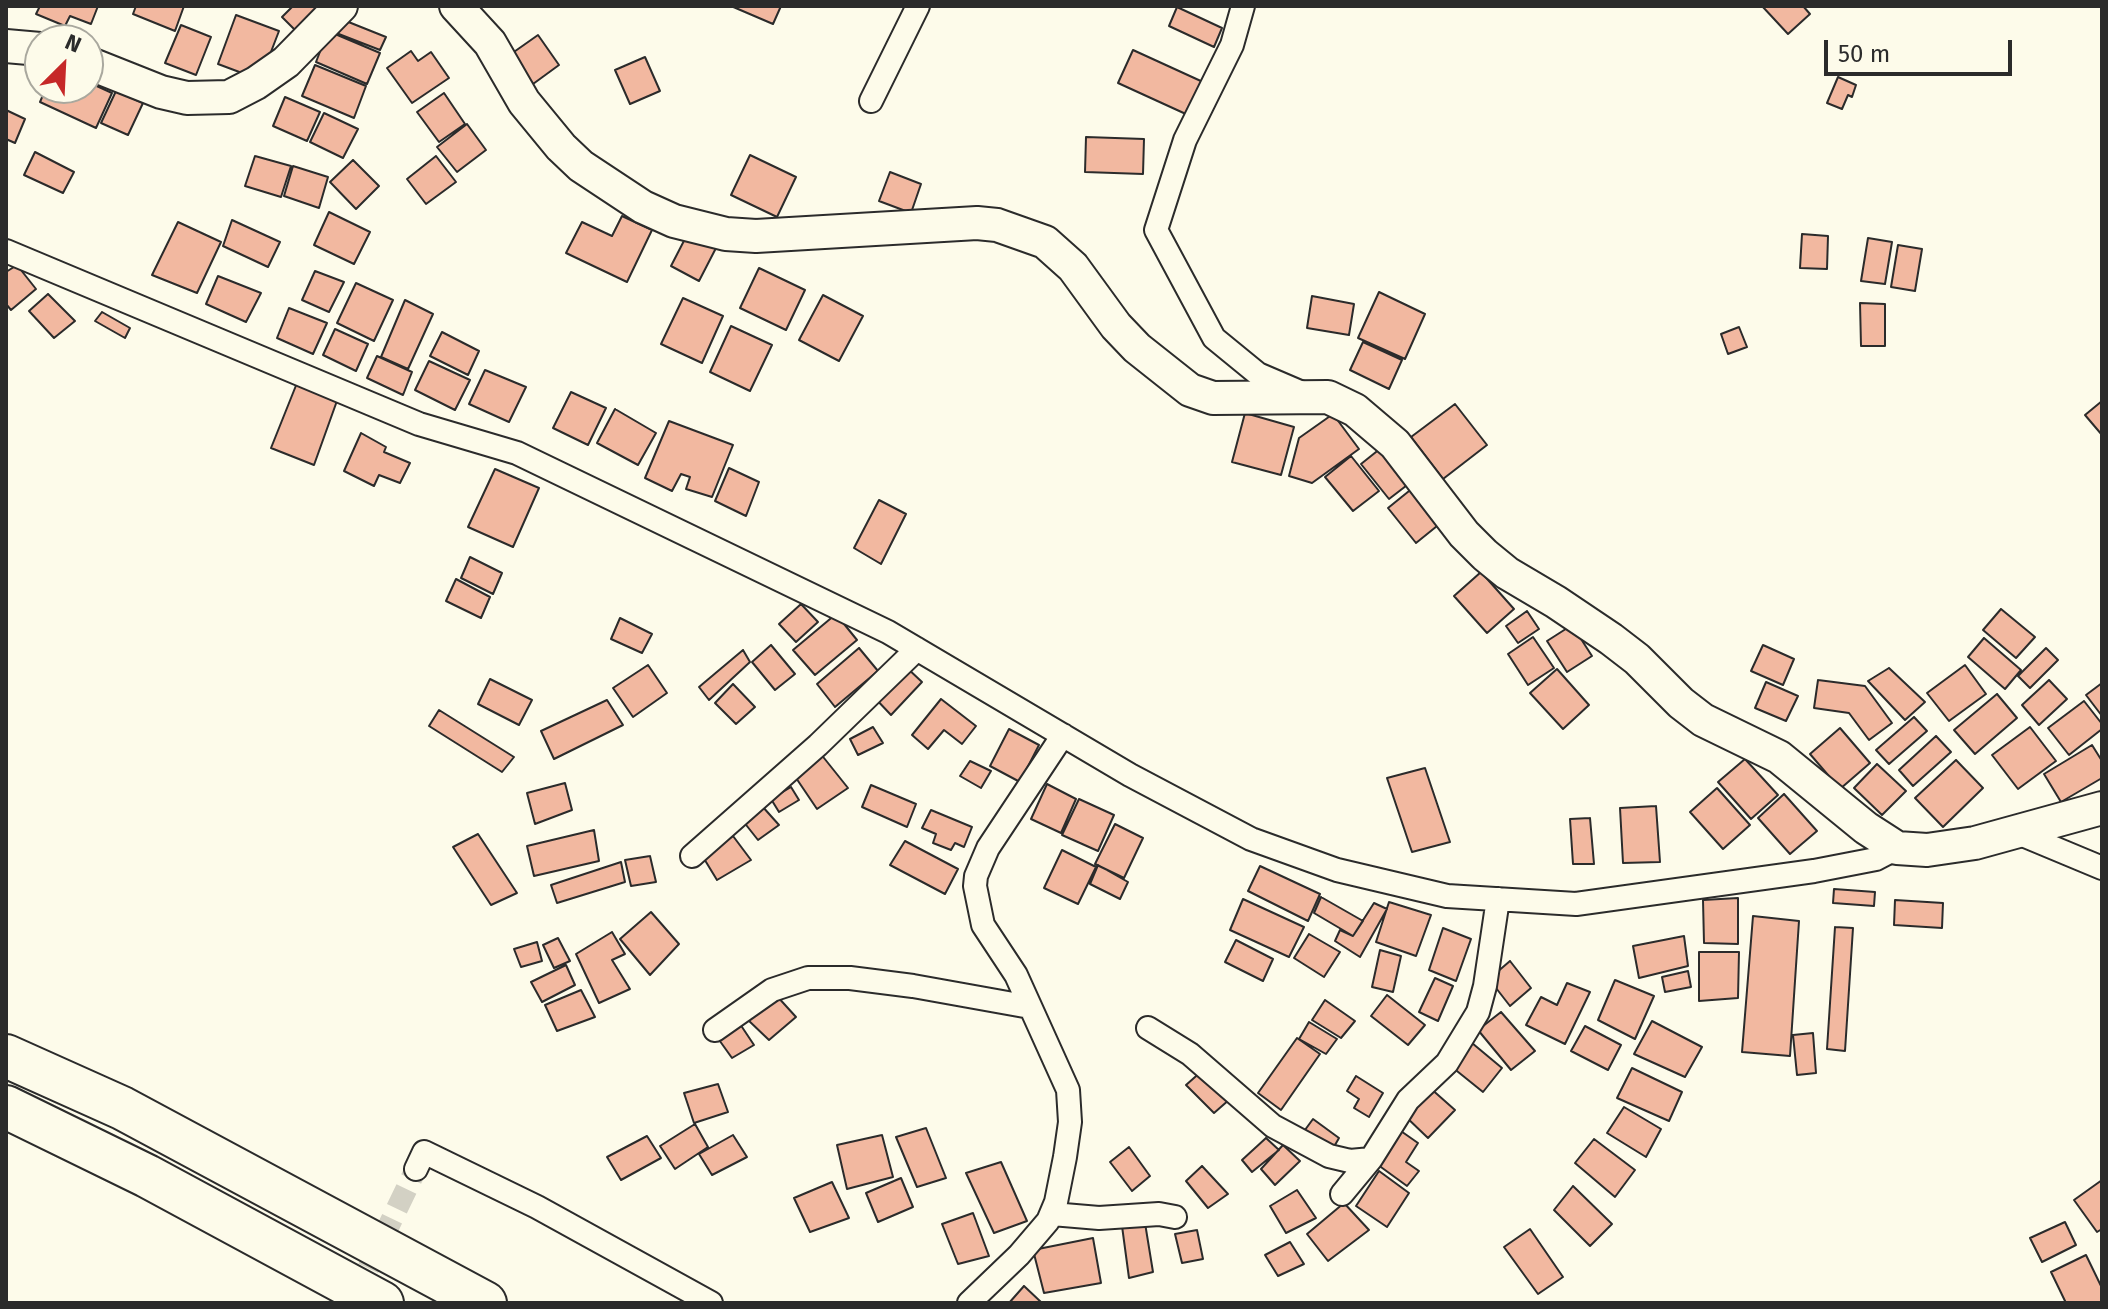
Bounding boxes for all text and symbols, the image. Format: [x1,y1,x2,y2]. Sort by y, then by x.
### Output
north arrow [24,24,104,104]
scale bar [1828,24,2016,74]
text: N [61,28,85,59]
text: 50 m [1838,40,1890,68]

